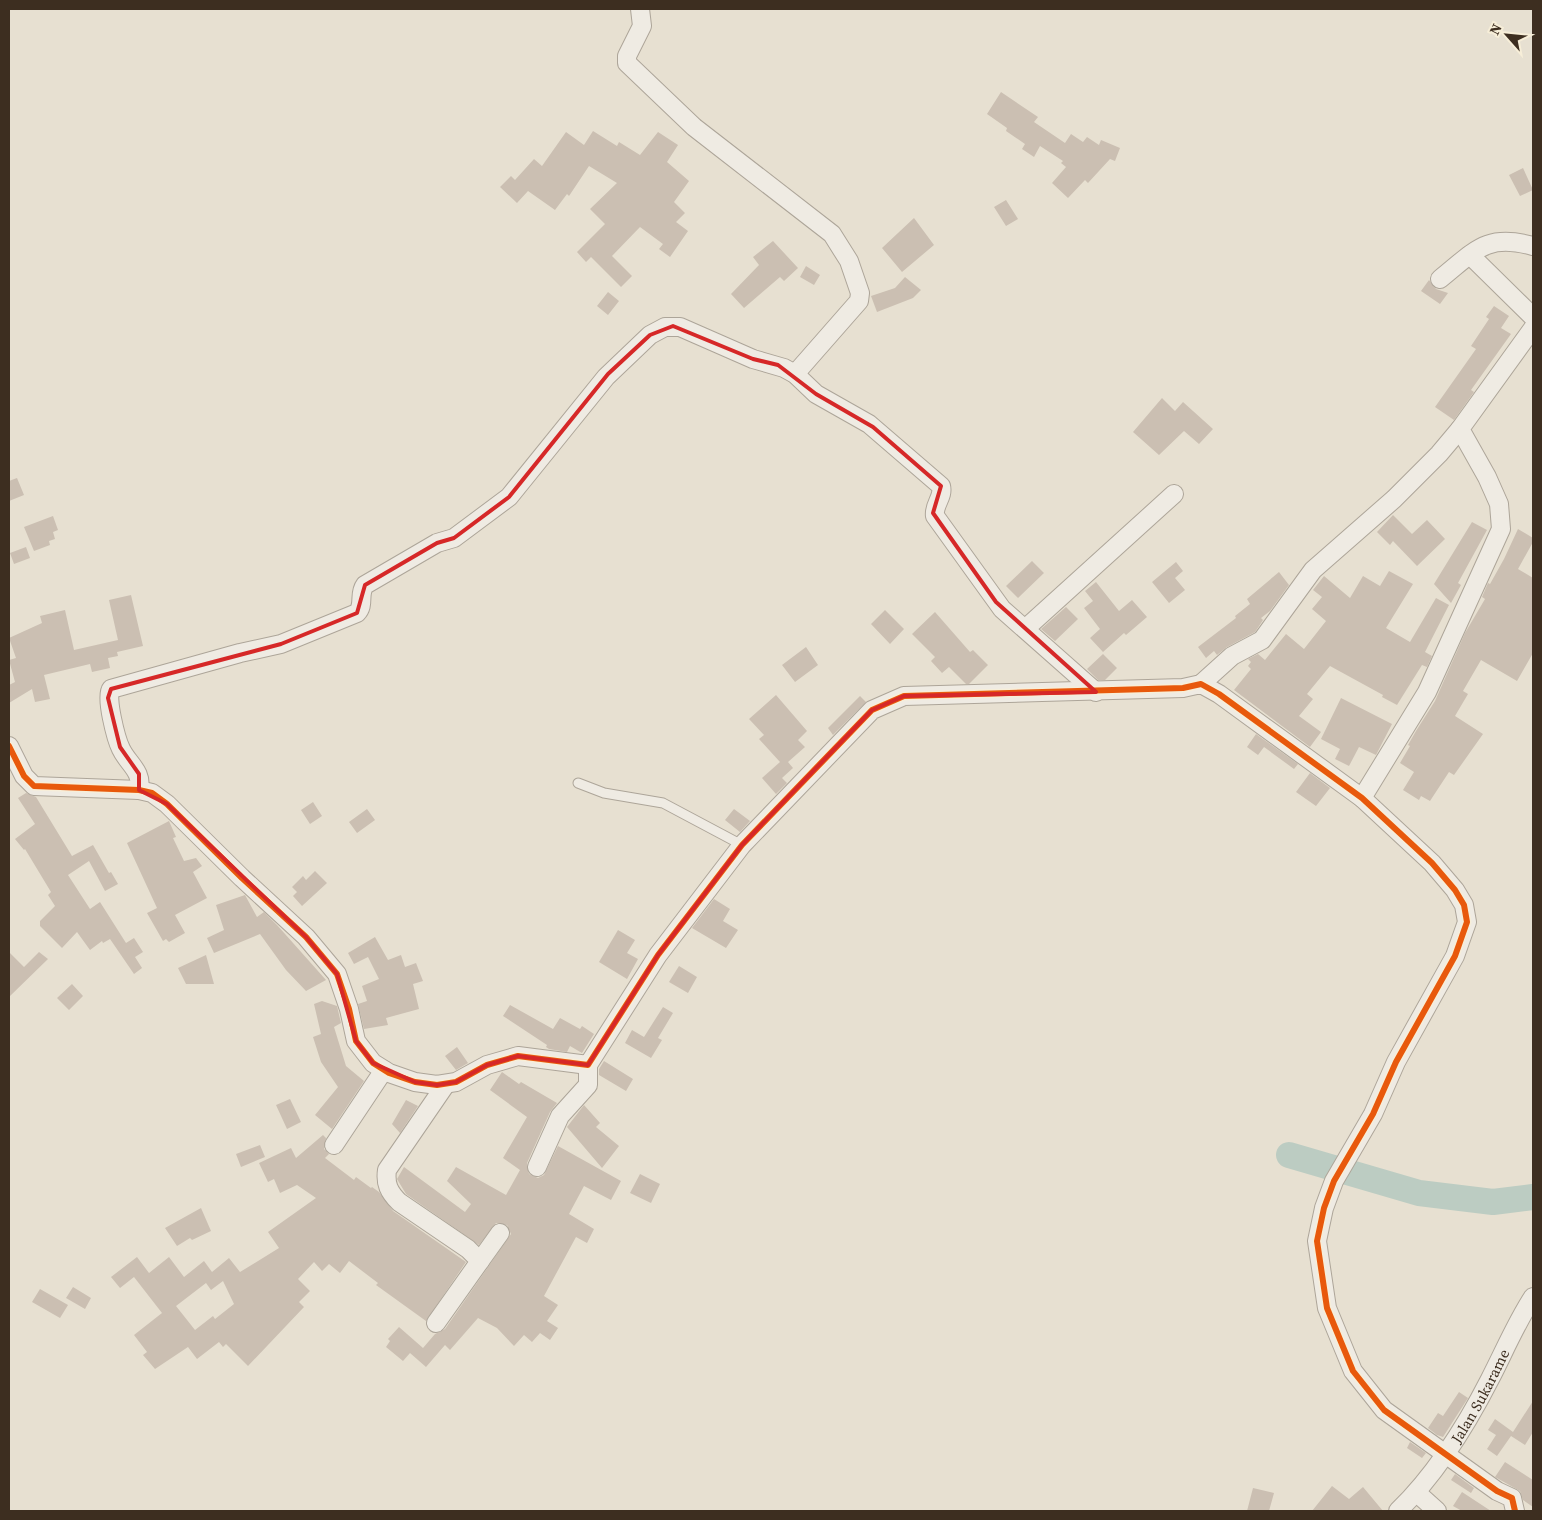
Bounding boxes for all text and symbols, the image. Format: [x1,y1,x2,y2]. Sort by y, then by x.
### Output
north arrow [1482,10,1532,60]
text: N [1484,20,1507,38]
street label: Jalan Sukarame [1445,1345,1514,1448]

